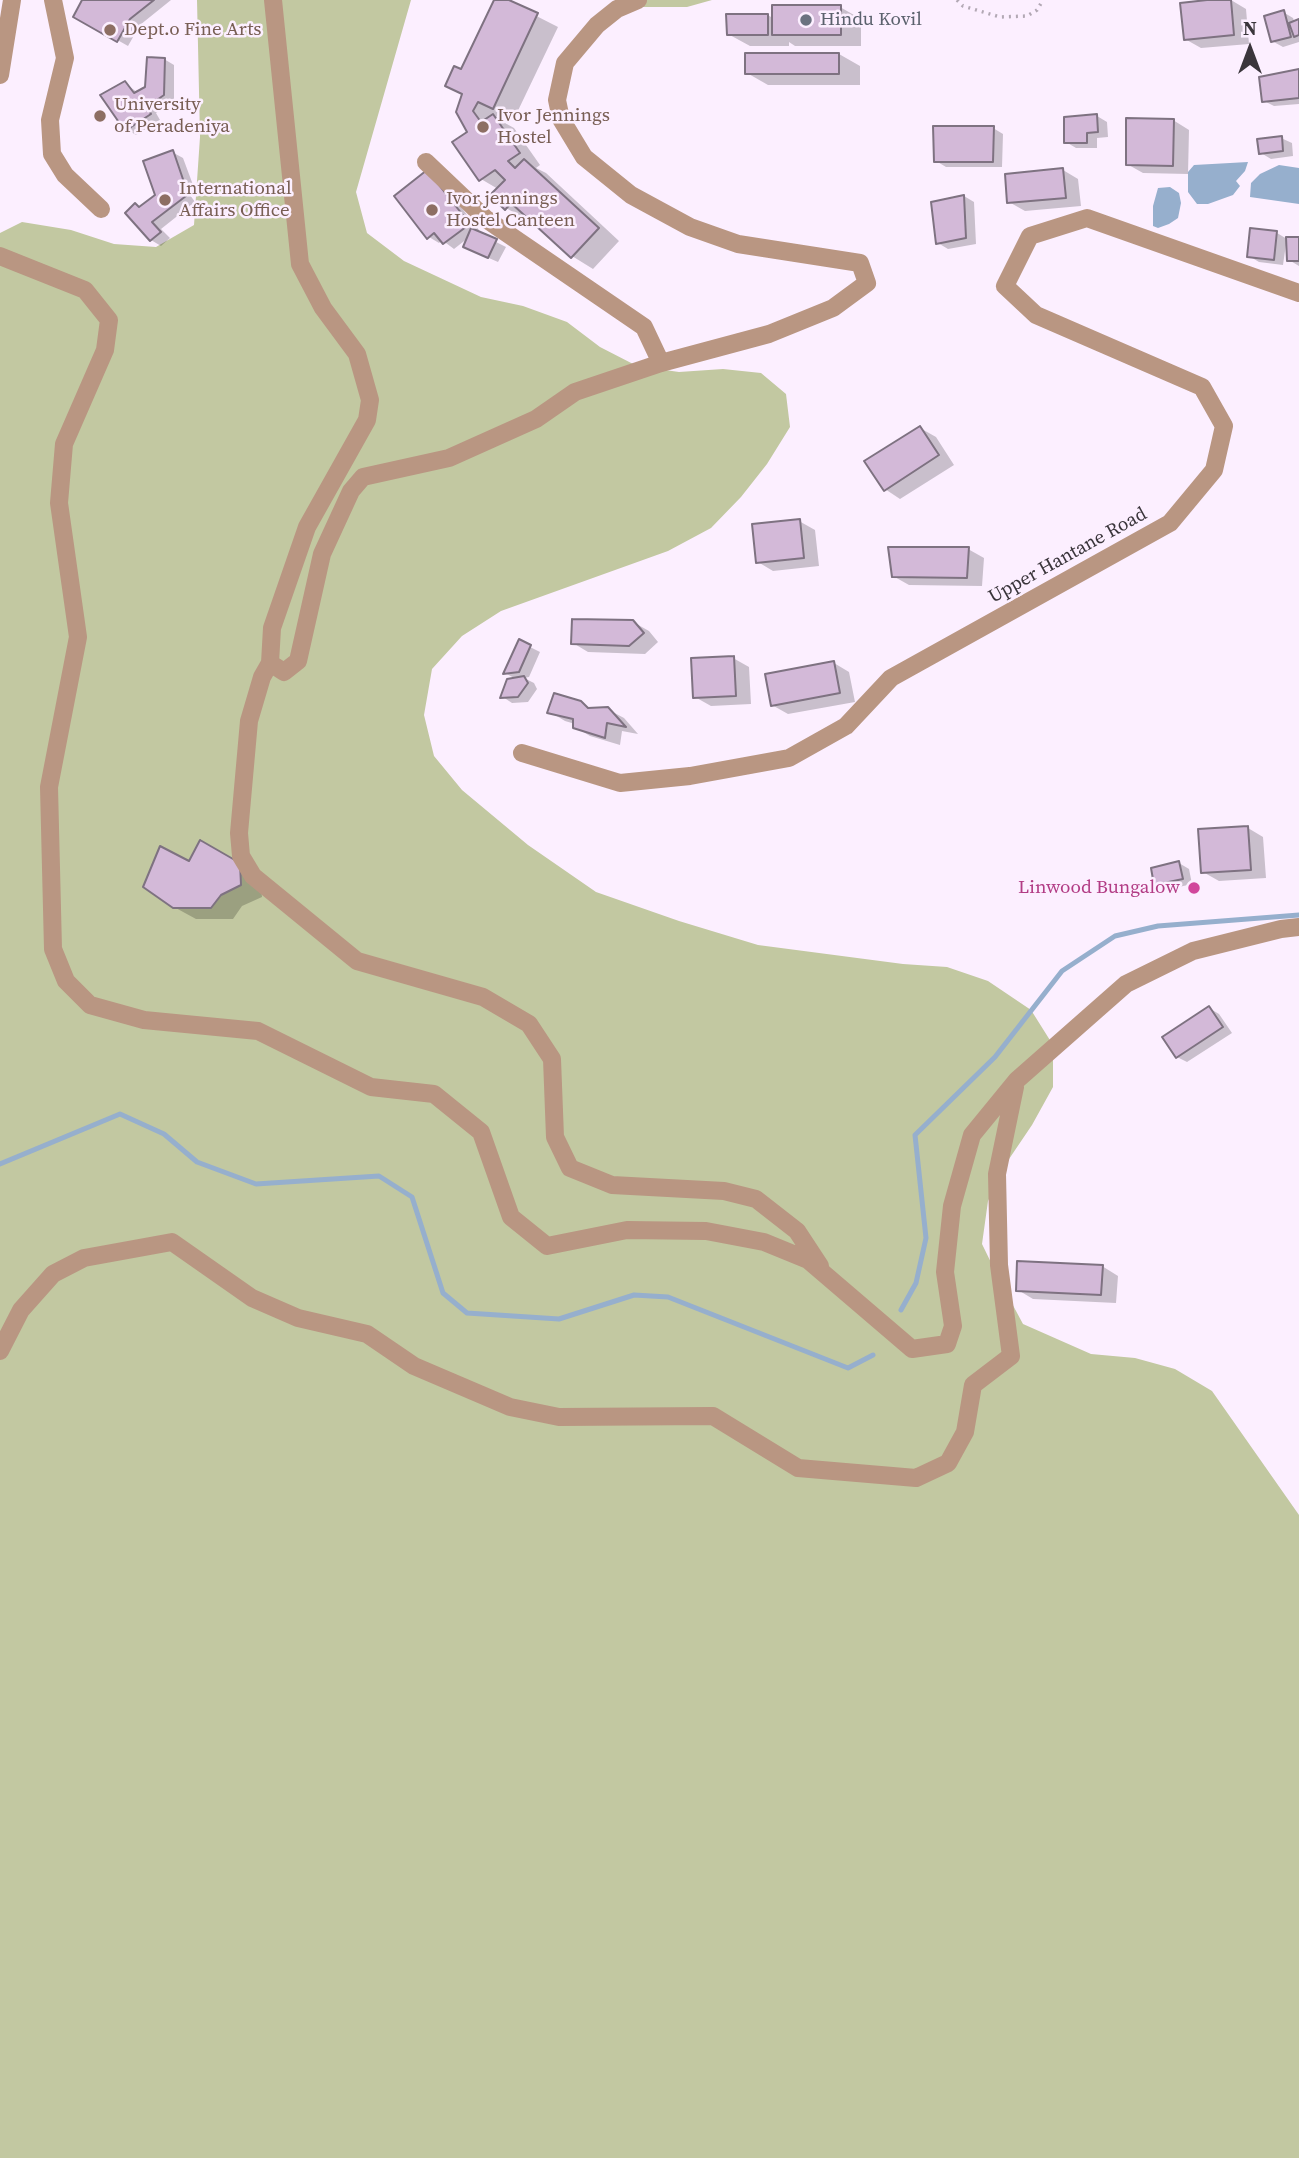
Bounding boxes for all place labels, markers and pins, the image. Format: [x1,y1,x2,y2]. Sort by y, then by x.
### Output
place label: Hindu Kovil [820,9,922,31]
marker: Hindu Kovil [798,12,814,28]
place label: Dept.o Fine Arts [124,19,262,41]
marker: Dept.o Fine Arts [102,22,118,38]
place label: University of Peradeniya [114,94,230,138]
place label: Ivor Jennings Hostel [497,105,610,149]
marker: University of Peradeniya [92,108,108,124]
marker: Ivor Jennings Hostel [475,119,491,135]
place label: International Affairs Office [179,178,292,222]
place label: Ivor jennings Hostel Canteen [446,188,575,232]
marker: International Affairs Office [157,192,173,208]
marker: Ivor jennings Hostel Canteen [424,202,440,218]
place label: Linwood Bungalow [1018,877,1180,899]
marker: Linwood Bungalow [1186,880,1202,896]

